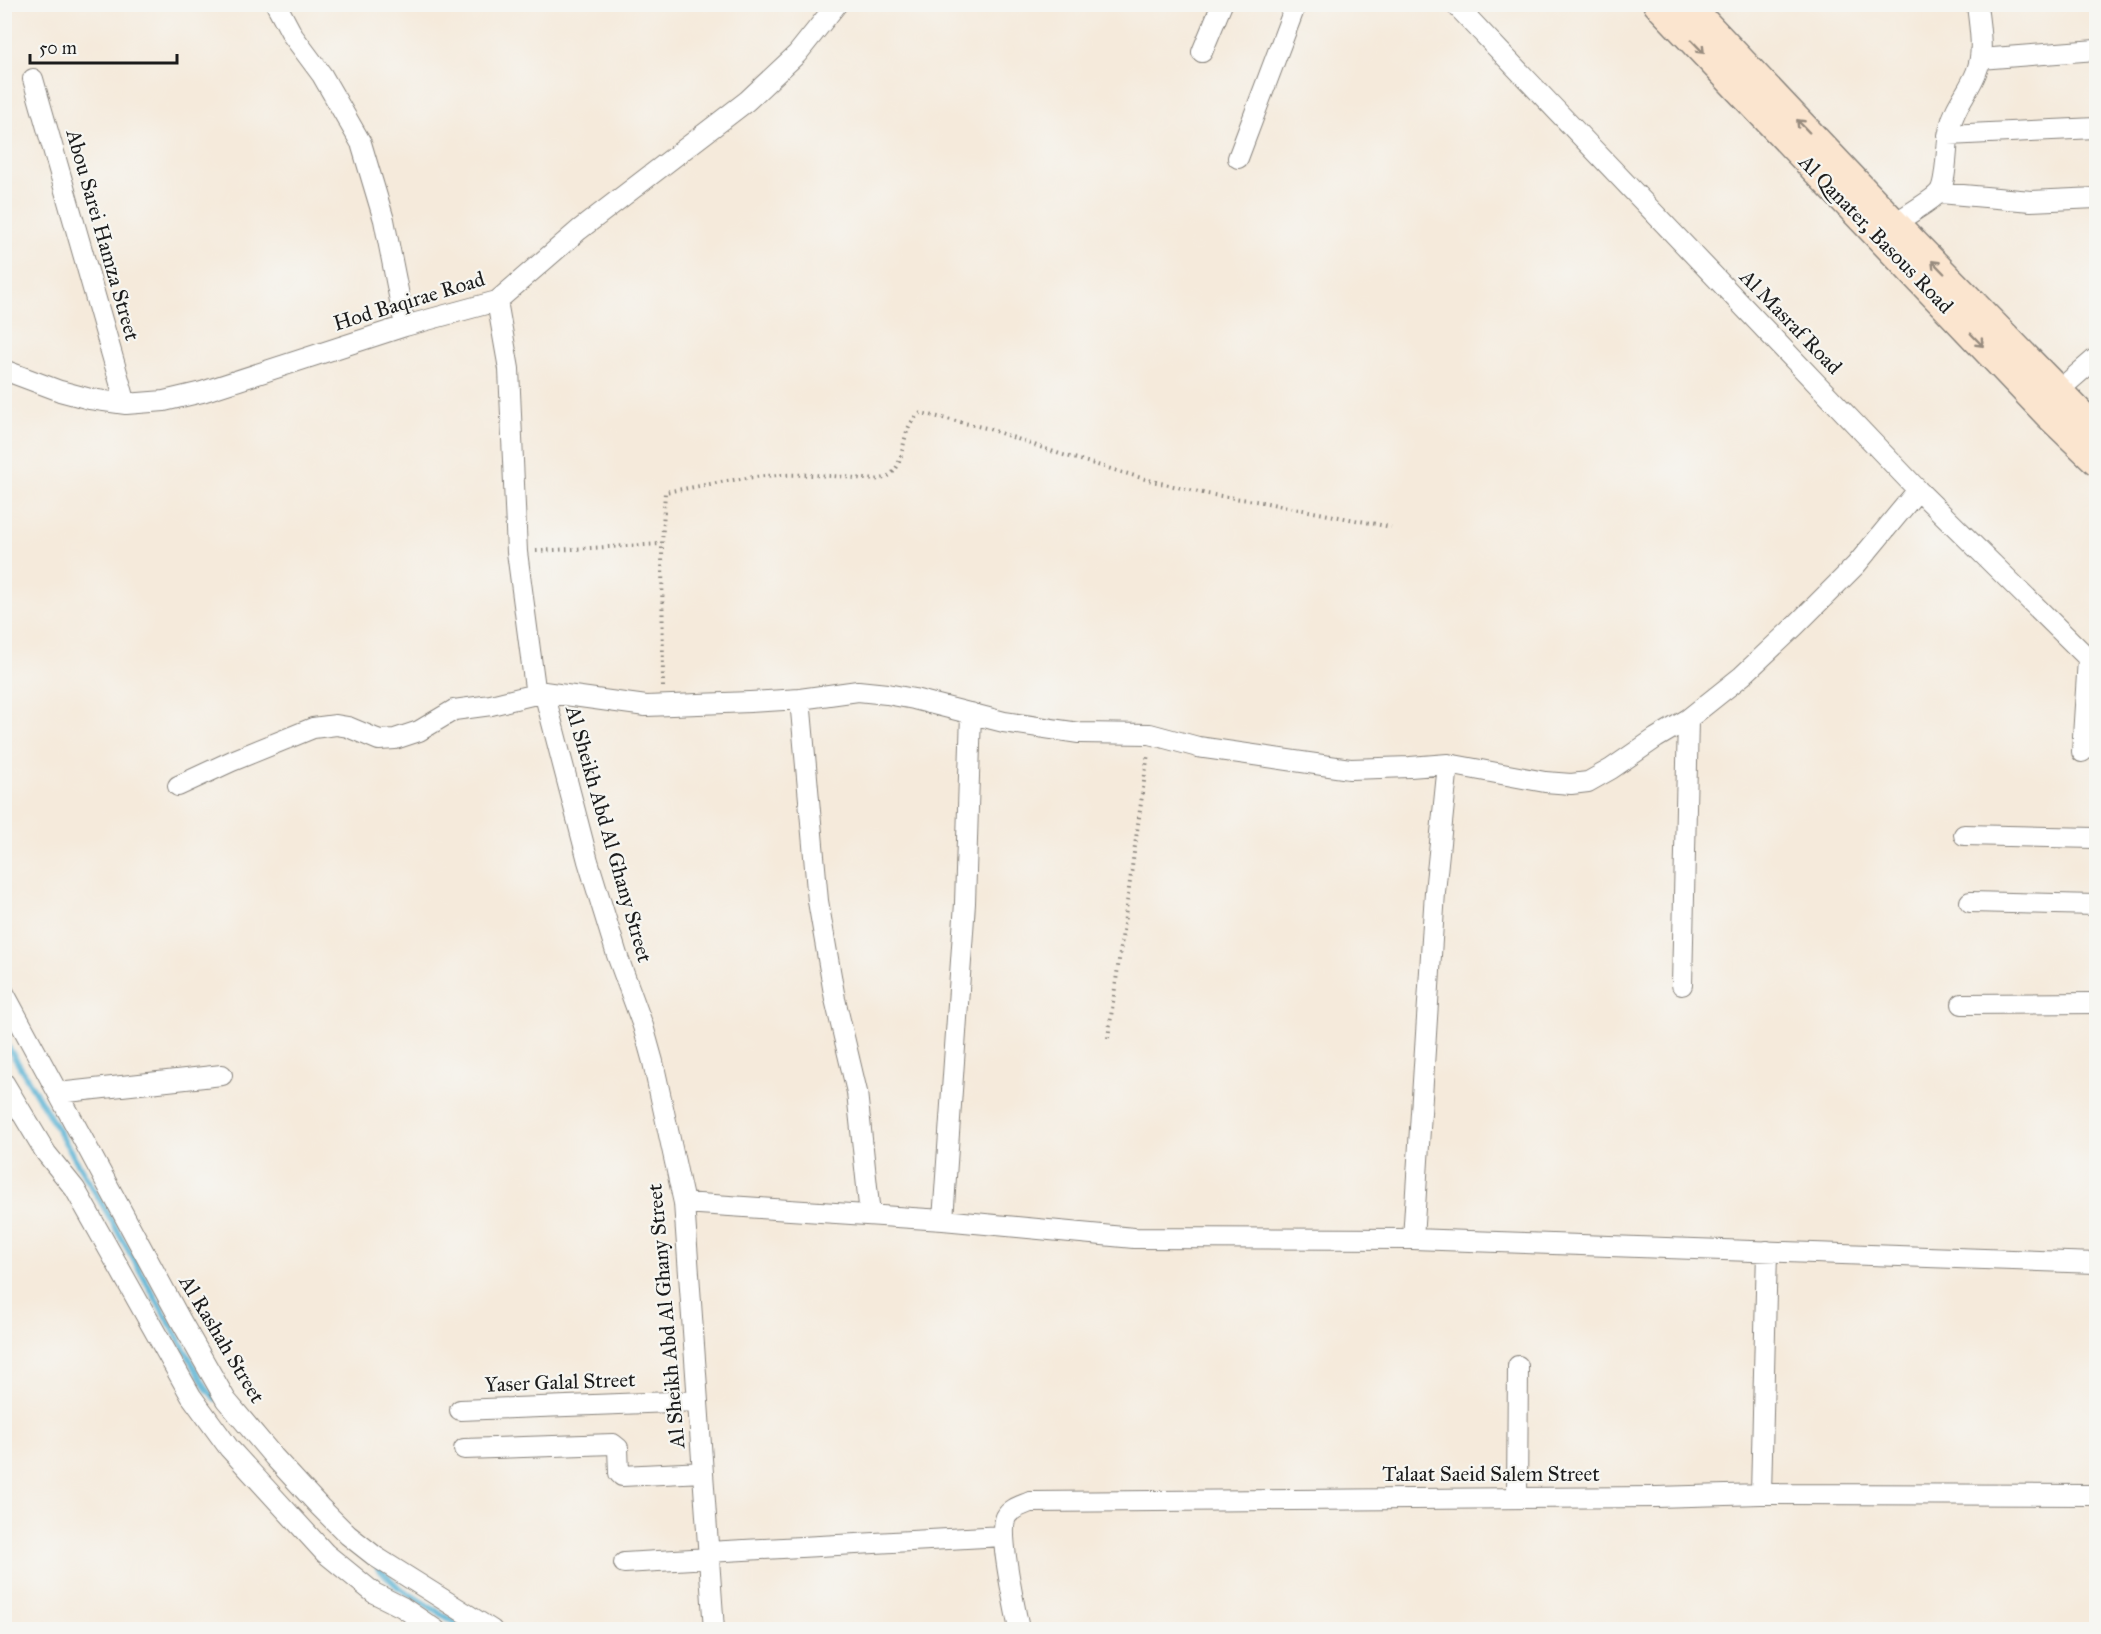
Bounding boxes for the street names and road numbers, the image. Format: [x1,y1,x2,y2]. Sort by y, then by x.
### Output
street label: Abou Sarei Hamza Street [60,125,146,344]
street label: Al Qanater, Basous Road [1793,148,1959,319]
street label: Al Masraf Road [1734,263,1848,380]
street label: Hod Baqirae Road [330,265,488,336]
street label: Al Sheikh Abd Al Ghany Street [560,702,658,966]
street label: Al Sheikh Abd Al Ghany Street [641,1182,691,1450]
street label: Al Rashah Street [173,1269,271,1408]
street label: Yaser Galal Street [484,1366,636,1398]
street label: Talaat Saeid Salem Street [1382,1461,1600,1487]

